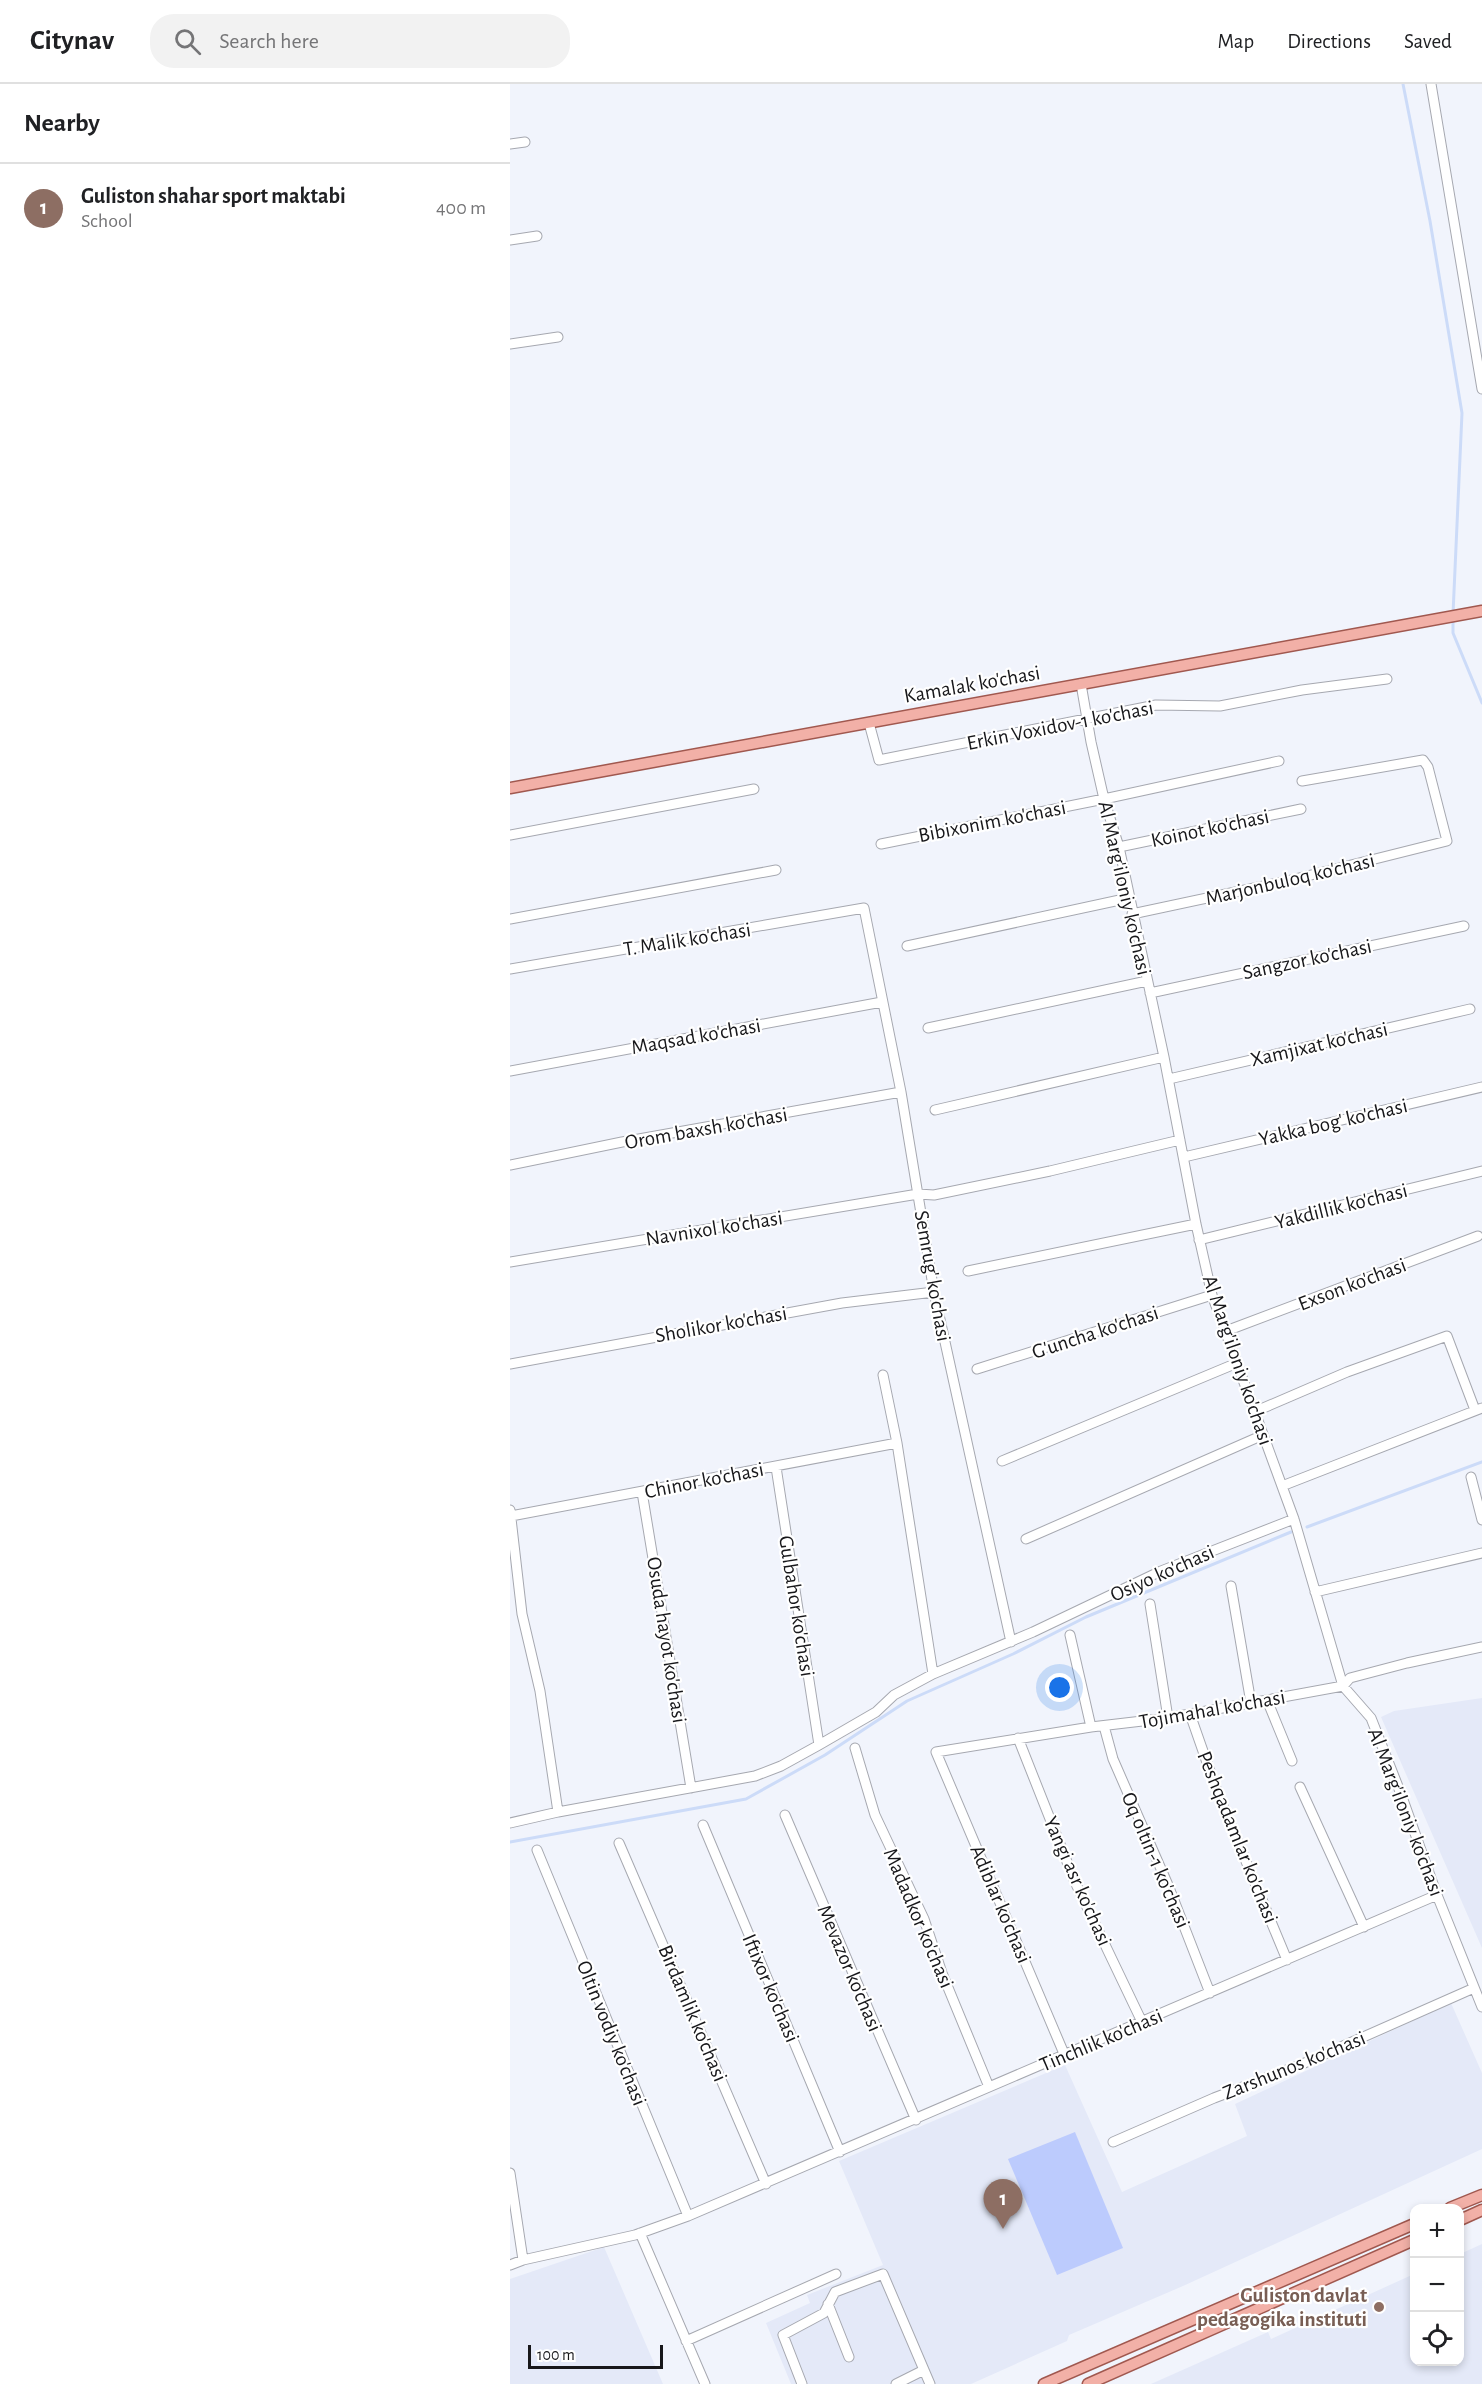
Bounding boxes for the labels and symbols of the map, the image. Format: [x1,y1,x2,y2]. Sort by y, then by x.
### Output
street label: Kamalak ko'chasi [902,662,1042,707]
street label: Erkin Voxidov-1 ko'chasi [965,697,1155,754]
street label: Bibixonim ko'chasi [916,797,1068,846]
street label: Al Marg'iloniy ko'chasi [1094,799,1155,977]
street label: Koinot ko'chasi [1149,806,1271,851]
street label: Marjonbuloq ko'chasi [1203,850,1377,909]
street label: T. Malik ko'chasi [622,919,752,960]
street label: Sangzor ko'chasi [1241,936,1374,983]
street label: Maqsad ko'chasi [630,1015,763,1058]
street label: Xamjixat ko'chasi [1248,1018,1390,1071]
street label: Yakka bog' ko'chasi [1257,1095,1410,1150]
street label: Orom baxsh ko'chasi [623,1104,789,1153]
street label: Yakdillik ko'chasi [1273,1180,1410,1233]
street label: Navnixol ko'chasi [644,1207,784,1250]
street label: Semrug' ko'chasi [911,1209,954,1343]
street label: Exson ko'chasi [1295,1254,1409,1315]
street label: Al Marg'iloniy ko'chasi [1199,1273,1276,1448]
street label: G'uncha ko'chasi [1029,1302,1161,1363]
street label: Sholikor ko'chasi [654,1303,789,1346]
street label: Chinor ko'chasi [643,1459,765,1502]
street label: Gulbahor ko'chasi [775,1534,818,1678]
street label: Osiyo ko'chasi [1107,1541,1217,1606]
street label: Osuda hayot ko'chasi [643,1555,690,1725]
your location [1045,1673,1074,1702]
street label: Tojimahal ko'chasi [1137,1686,1287,1733]
street label: Al Marg'iloniy ko'chasi [1364,1725,1447,1899]
street label: Peshqadamlar ko'chasi [1193,1748,1282,1926]
street label: Oq oltin-1 ko'chasi [1117,1789,1194,1931]
street label: Yangi asr ko'chasi [1040,1813,1115,1949]
street label: Adiblar ko'chasi [966,1842,1035,1966]
street label: Madadkor ko'chasi [880,1845,957,1991]
street label: Mevazor ko'chasi [813,1902,886,2035]
street label: Iftixor ko'chasi [738,1931,803,2046]
street label: Birdamlik ko'chasi [654,1942,731,2085]
street label: Oltin vodiy ko'chasi [573,1958,650,2109]
street label: Tinchlik ko'chasi [1037,2005,1166,2076]
street label: Zarshunos ko'chasi [1220,2027,1368,2104]
pin: 1 [984,2180,1022,2229]
place label: Guliston davlat pedagogika instituti [1197,2285,1367,2330]
marker: Guliston davlat pedagogika instituti [1372,2300,1386,2314]
scale bar [528,2342,663,2370]

